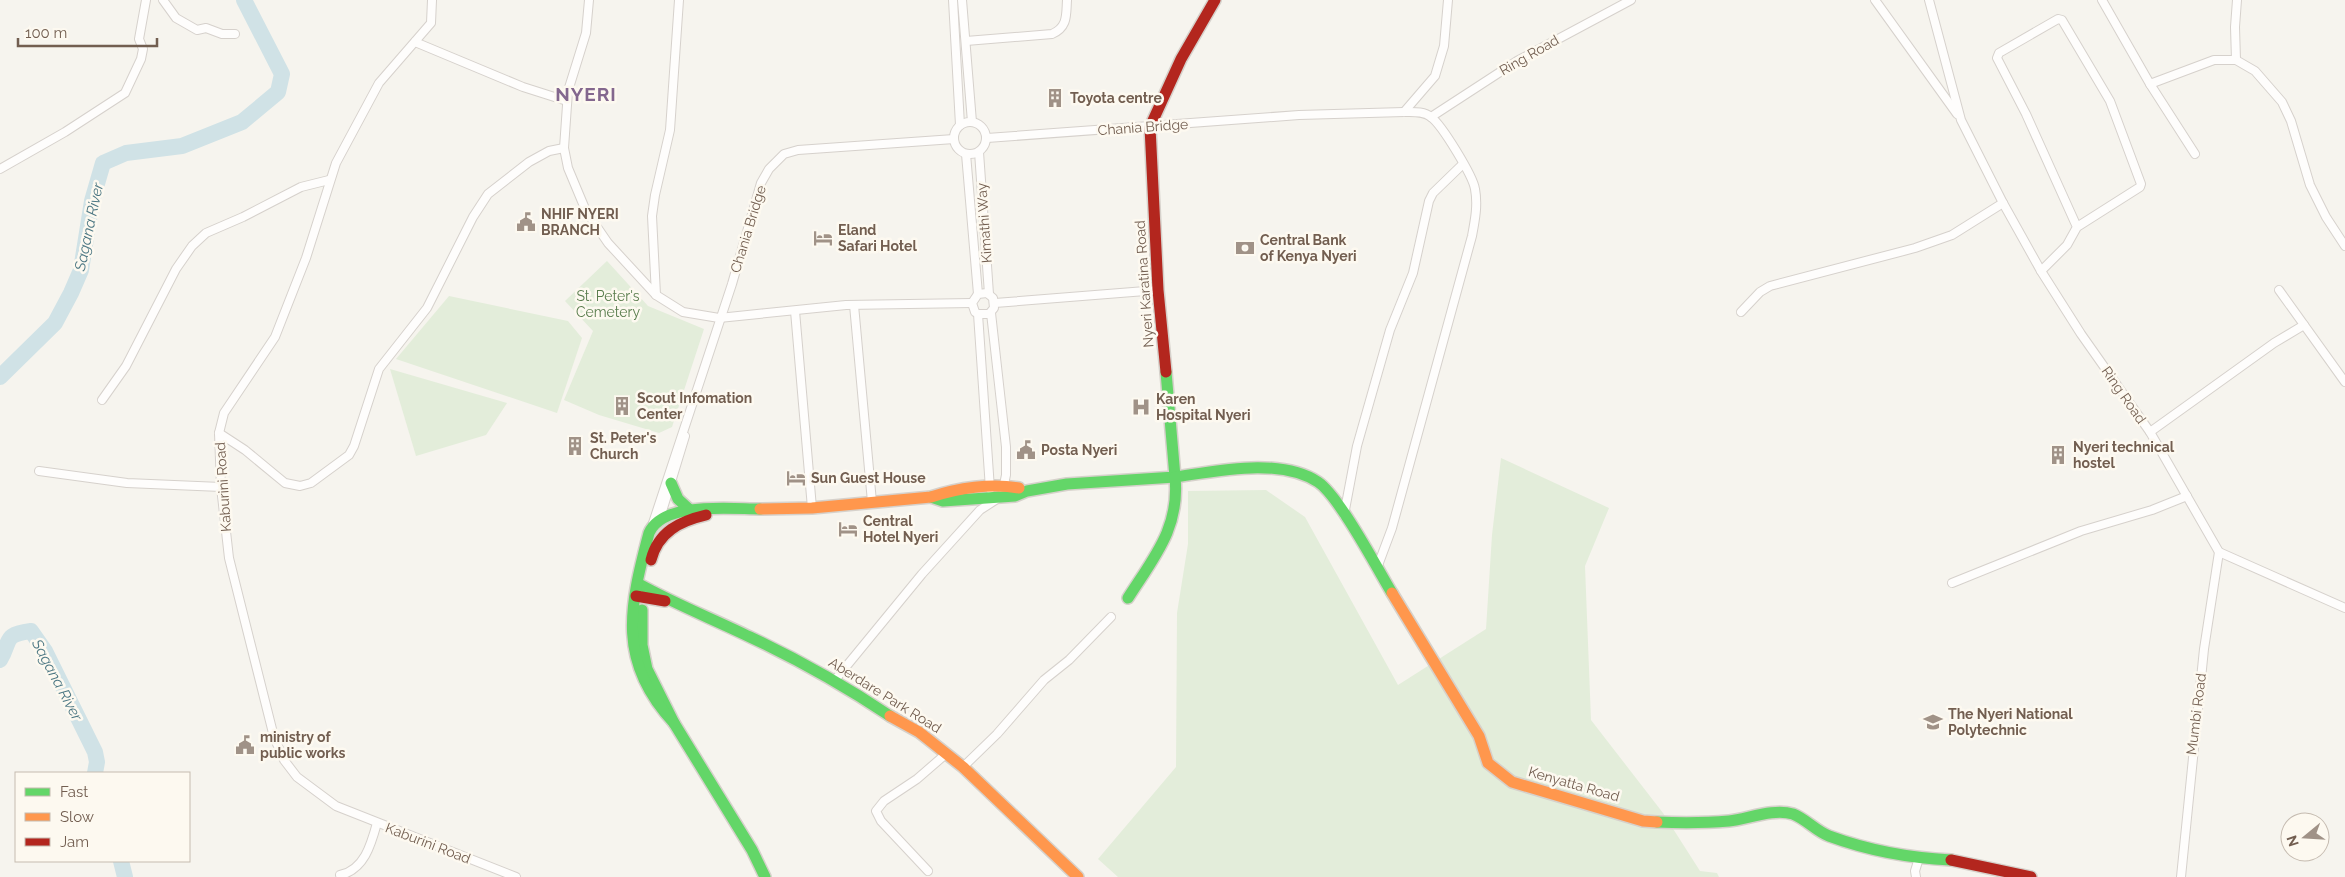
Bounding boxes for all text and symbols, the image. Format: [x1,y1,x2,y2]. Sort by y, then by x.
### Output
scale bar [18,15,156,47]
text: 100 m [25,24,67,42]
street label: Ring Road [1496,32,1562,78]
district label: NYERI [555,83,617,105]
building icon: Toyota centre [1044,87,1066,109]
place label: Toyota centre [1070,90,1162,106]
street label: Chania Bridge [1097,116,1189,138]
water label: Sagana River [71,180,107,274]
street label: Kimathi Way [973,182,995,264]
street label: Chania Bridge [727,183,769,275]
place label: NHIF NYERI BRANCH [541,206,619,238]
public building icon: NHIF NYERI BRANCH [515,211,537,233]
street label: Nyeri Karatina Road [1132,220,1156,348]
place label: Eland Safari Hotel [838,222,917,254]
hotel icon: Eland Safari Hotel [812,227,834,249]
place label: Central Bank of Kenya Nyeri [1260,232,1357,264]
bank icon: Central Bank of Kenya Nyeri [1234,237,1256,259]
park label: St. Peter's Cemetery [576,288,640,320]
street label: Ring Road [2098,363,2150,427]
place label: Scout Infomation Center [637,390,752,422]
place label: Karen Hospital Nyeri [1156,391,1251,423]
building icon: Scout Infomation Center [611,395,633,417]
hospital icon: Karen Hospital Nyeri [1130,396,1152,418]
place label: St. Peter's Church [590,430,656,462]
building icon: St. Peter's Church [564,435,586,457]
public building icon: Posta Nyeri [1015,439,1037,461]
place label: Nyeri technical hostel [2073,439,2175,471]
street label: Kaburini Road [212,442,234,532]
place label: Posta Nyeri [1041,442,1117,458]
building icon: Nyeri technical hostel [2047,444,2069,466]
hotel icon: Sun Guest House [785,467,807,489]
place label: Sun Guest House [811,470,926,486]
place label: Central Hotel Nyeri [863,513,938,545]
hotel icon: Central Hotel Nyeri [837,518,859,540]
water label: Sagana River [28,635,86,725]
street label: Aberdare Park Road [826,654,944,736]
street label: Mumbi Road [2183,672,2209,756]
place label: The Nyeri National Polytechnic [1948,706,2073,738]
school or university icon: The Nyeri National Polytechnic [1922,711,1944,733]
place label: ministry of public works [260,729,345,761]
public building icon: ministry of public works [234,734,256,756]
street label: Kenyatta Road [1527,763,1621,805]
legend [15,772,190,862]
text: Fast [60,783,88,801]
text: Slow [60,808,94,826]
north arrow [2280,812,2330,862]
street label: Kaburini Road [383,819,473,867]
text: Jam [60,833,89,851]
text: N [2283,833,2302,849]

